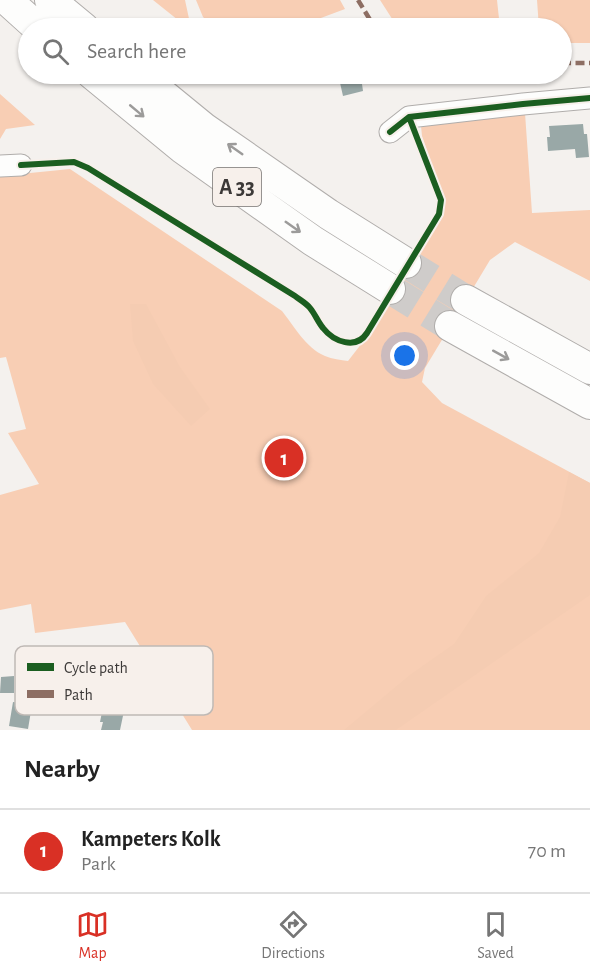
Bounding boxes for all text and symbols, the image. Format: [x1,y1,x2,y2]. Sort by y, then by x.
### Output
search box [18,18,572,84]
icon: search [39,35,72,68]
text: Search here [87,40,186,62]
one-way arrow [129,104,144,118]
one-way arrow [227,143,244,155]
road number: A 33 [213,168,261,206]
one-way arrow [285,221,301,233]
your location [390,341,419,370]
one-way arrow [492,349,509,361]
pin: 1 [264,436,304,480]
legend [15,646,213,715]
text: Cycle path [64,660,128,677]
text: Path [64,687,93,703]
text: Nearby [24,756,100,782]
text: Kampeters Kolk [81,828,221,850]
text: 1 [40,841,47,861]
text: 70 m [528,841,566,861]
text: Park [81,854,116,874]
tab: Map [76,908,109,963]
tab: Directions [261,908,325,963]
tab: Saved [477,908,514,963]

